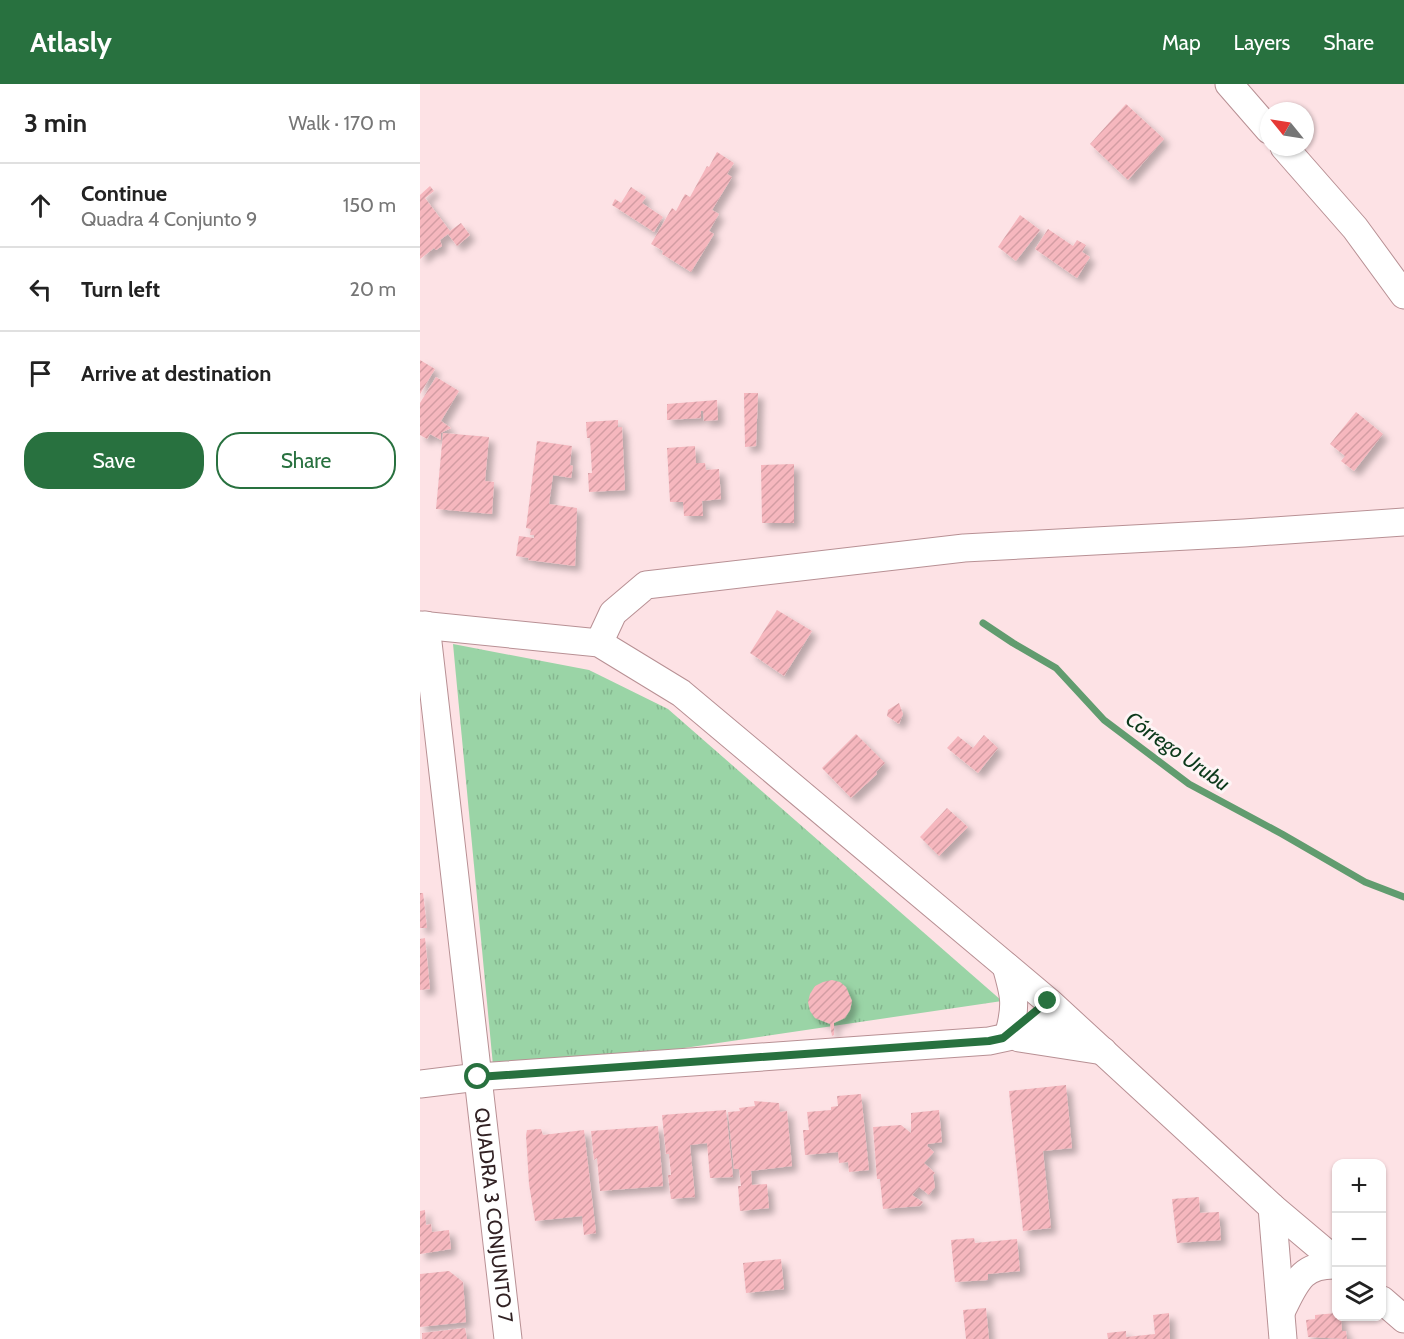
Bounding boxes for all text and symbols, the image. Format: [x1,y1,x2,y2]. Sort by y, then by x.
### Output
text: Atlasly [30,25,112,59]
text: Map [1162,30,1201,55]
text: Layers [1234,30,1290,55]
text: Share [1323,30,1374,55]
north arrow [1260,102,1314,156]
text: 3 min [24,107,87,139]
text: Walk · 170 m [288,111,396,135]
text: Continue [81,180,167,207]
icon: ahead [24,189,57,222]
text: 150 m [343,193,396,217]
text: Quadra 4 Conjunto 9 [81,207,257,231]
icon: left [24,273,57,306]
text: Turn left [81,276,160,303]
text: 20 m [350,277,396,301]
icon: arrive [24,357,57,390]
text: Arrive at destination [81,360,271,387]
button: Save [24,432,204,489]
button: Share [216,432,396,489]
water label: Córrego Urubu [1121,706,1235,796]
route end [1034,987,1060,1013]
route start [464,1063,490,1089]
street label: QUADRA 3 CONJUNTO 7 [470,1106,518,1324]
map controls [1332,1159,1386,1321]
button: + [1332,1159,1386,1213]
button: − [1332,1213,1386,1267]
button: layers [1332,1267,1386,1321]

